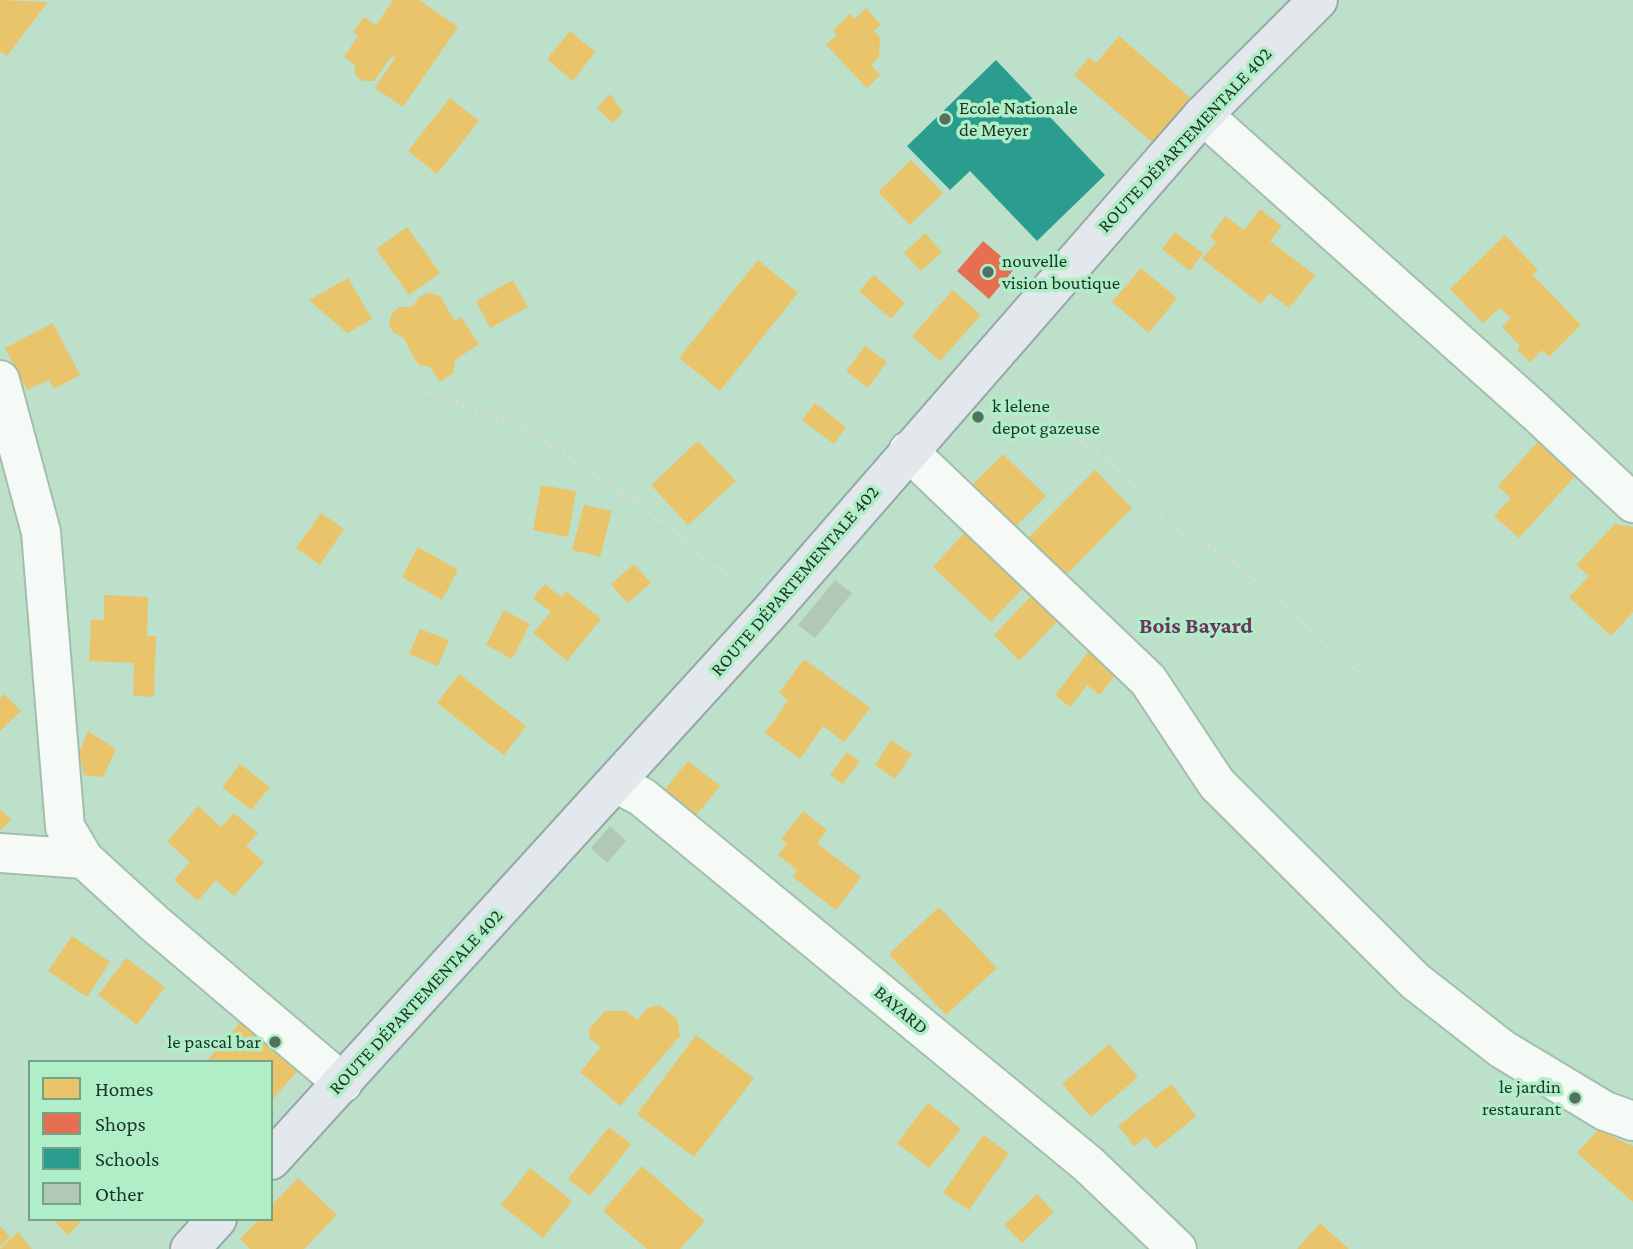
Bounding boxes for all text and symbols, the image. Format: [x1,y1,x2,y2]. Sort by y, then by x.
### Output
street label: ROUTE DÉPARTEMENTALE 402 [1093,43,1277,237]
place label: Ecole Nationale de Meyer [959,97,1078,141]
marker: Ecole Nationale de Meyer [937,111,953,127]
place label: nouvelle vision boutique [1002,250,1120,294]
marker: nouvelle vision boutique [980,264,996,280]
place label: k lelene depot gazeuse [992,395,1100,439]
marker: k lelene depot gazeuse [970,409,986,425]
street label: ROUTE DÉPARTEMENTALE 402 [706,481,884,681]
district label: Bois Bayard [1139,612,1253,640]
street label: ROUTE DÉPARTEMENTALE 402 [324,905,508,1099]
street label: BAYARD [869,981,933,1039]
place label: le pascal bar [167,1031,261,1053]
marker: le pascal bar [267,1034,283,1050]
legend [28,1060,273,1221]
place label: le jardin restaurant [1482,1076,1561,1120]
text: Homes [95,1077,154,1101]
marker: le jardin restaurant [1567,1090,1583,1106]
text: Shops [95,1112,146,1136]
text: Schools [95,1147,159,1171]
text: Other [95,1182,144,1206]

